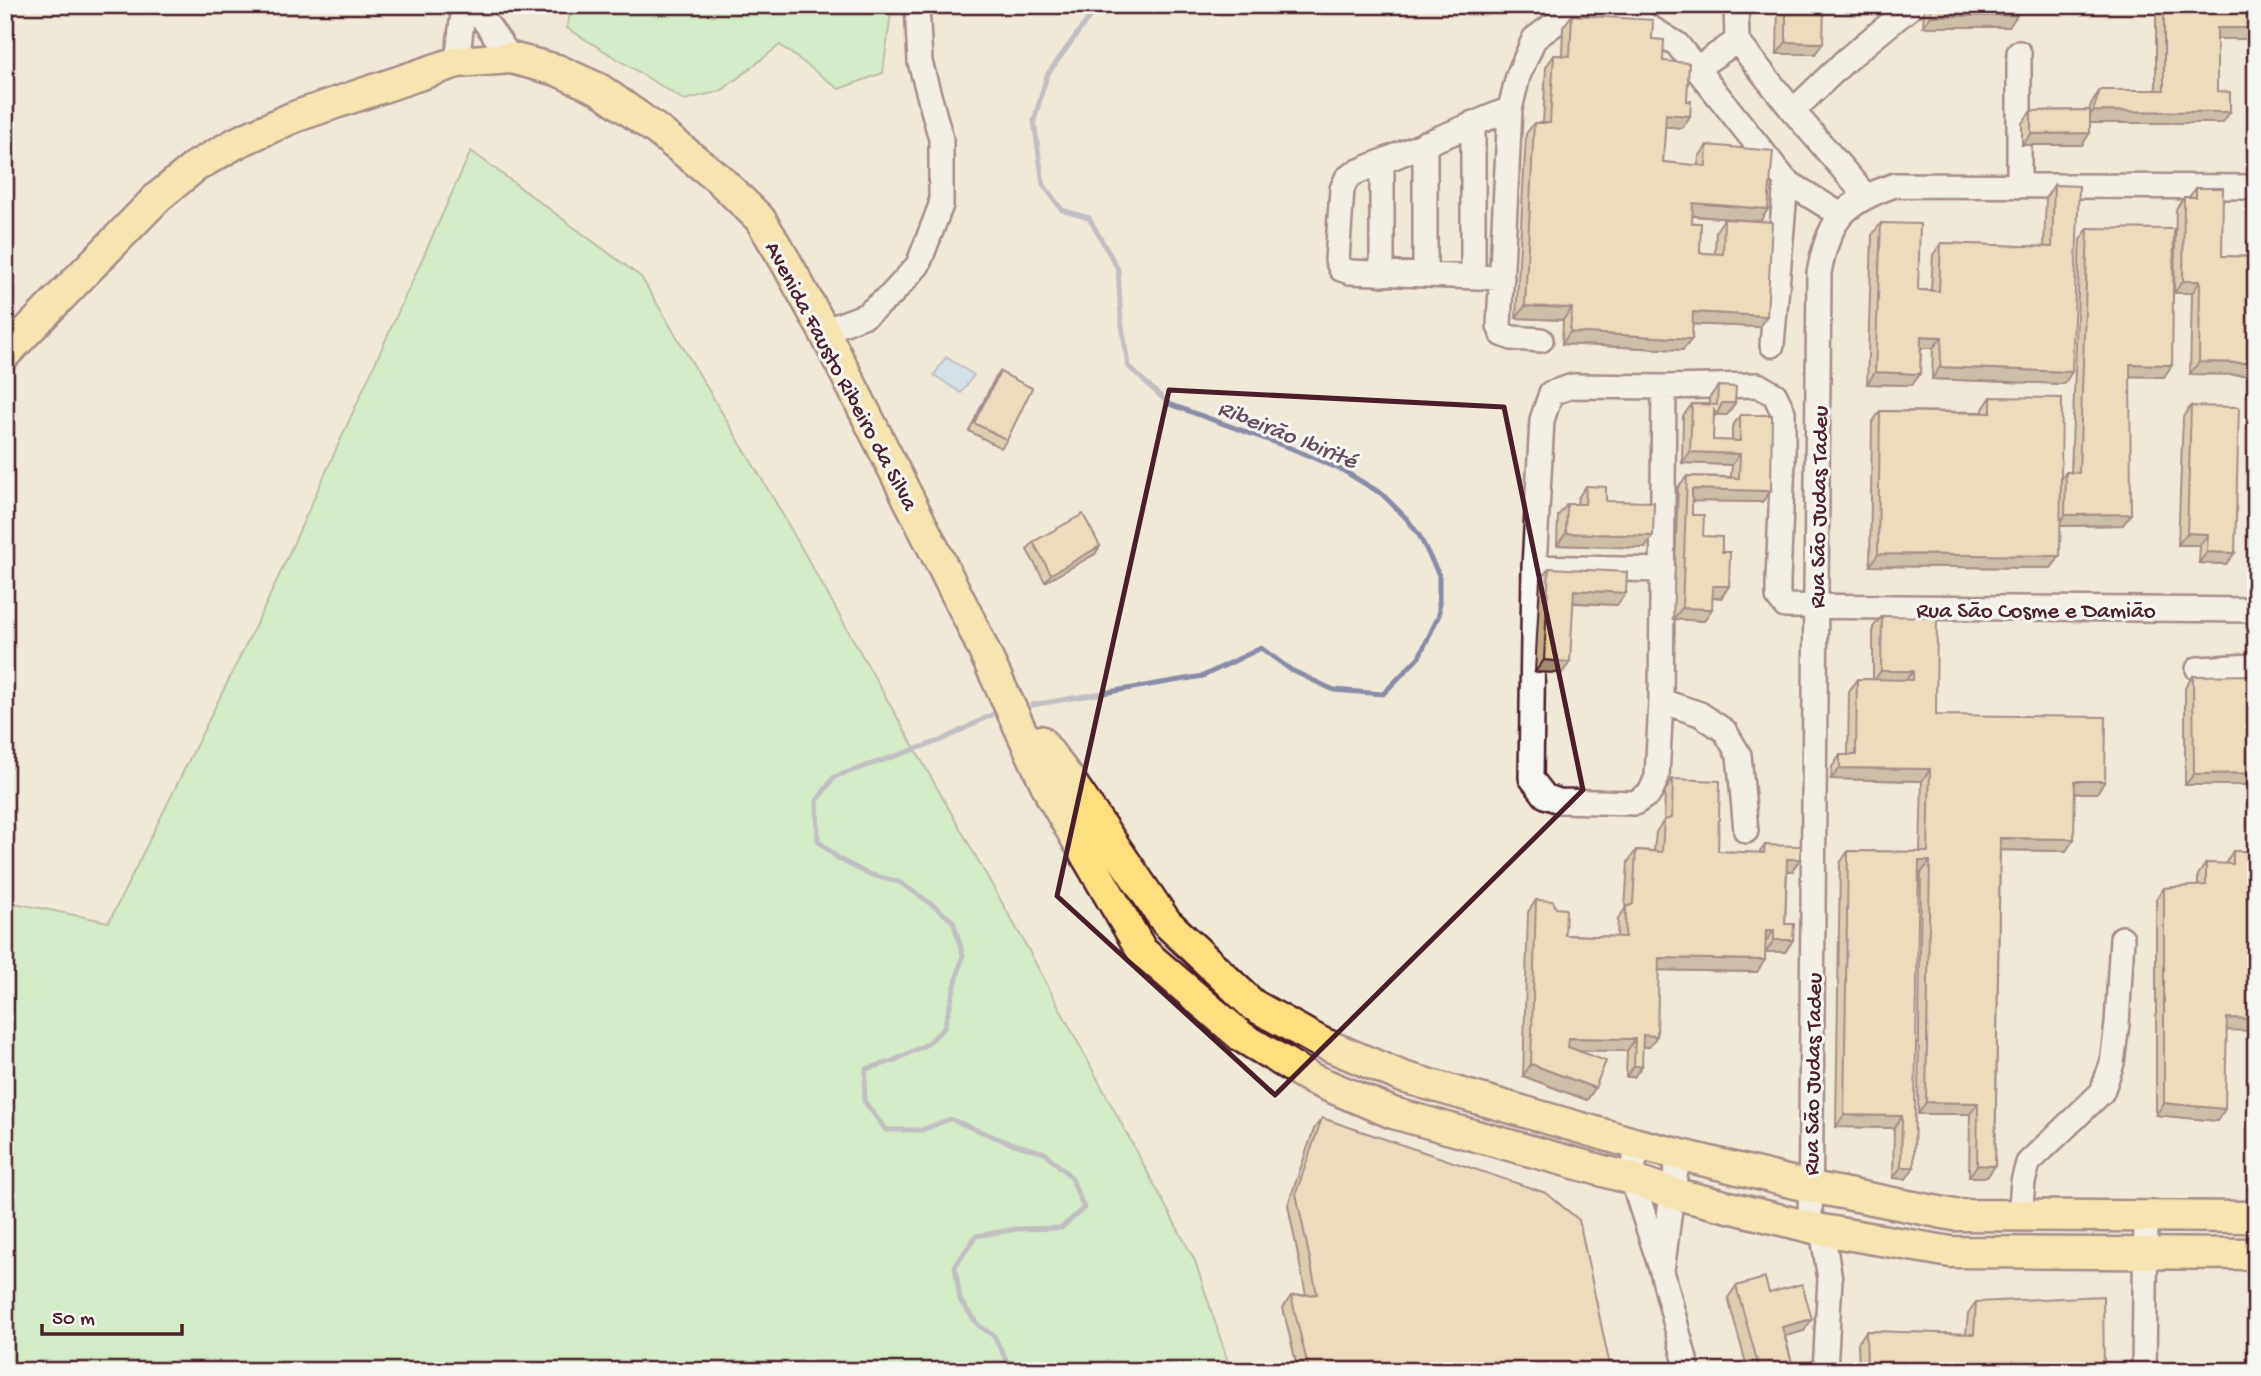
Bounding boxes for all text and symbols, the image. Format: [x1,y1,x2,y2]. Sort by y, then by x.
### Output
street label: Avenida Fausto Ribeiro da Silva [757,238,923,517]
water label: Ribeirão Ibirité [1213,395,1362,478]
street label: Rua São Judas Tadeu [1805,405,1836,609]
street label: Rua São Cosme e Damião [1916,599,2156,626]
street label: Rua São Judas Tadeu [1799,972,1830,1176]
scale bar [42,1292,182,1336]
text: 50 m [52,1308,95,1333]

